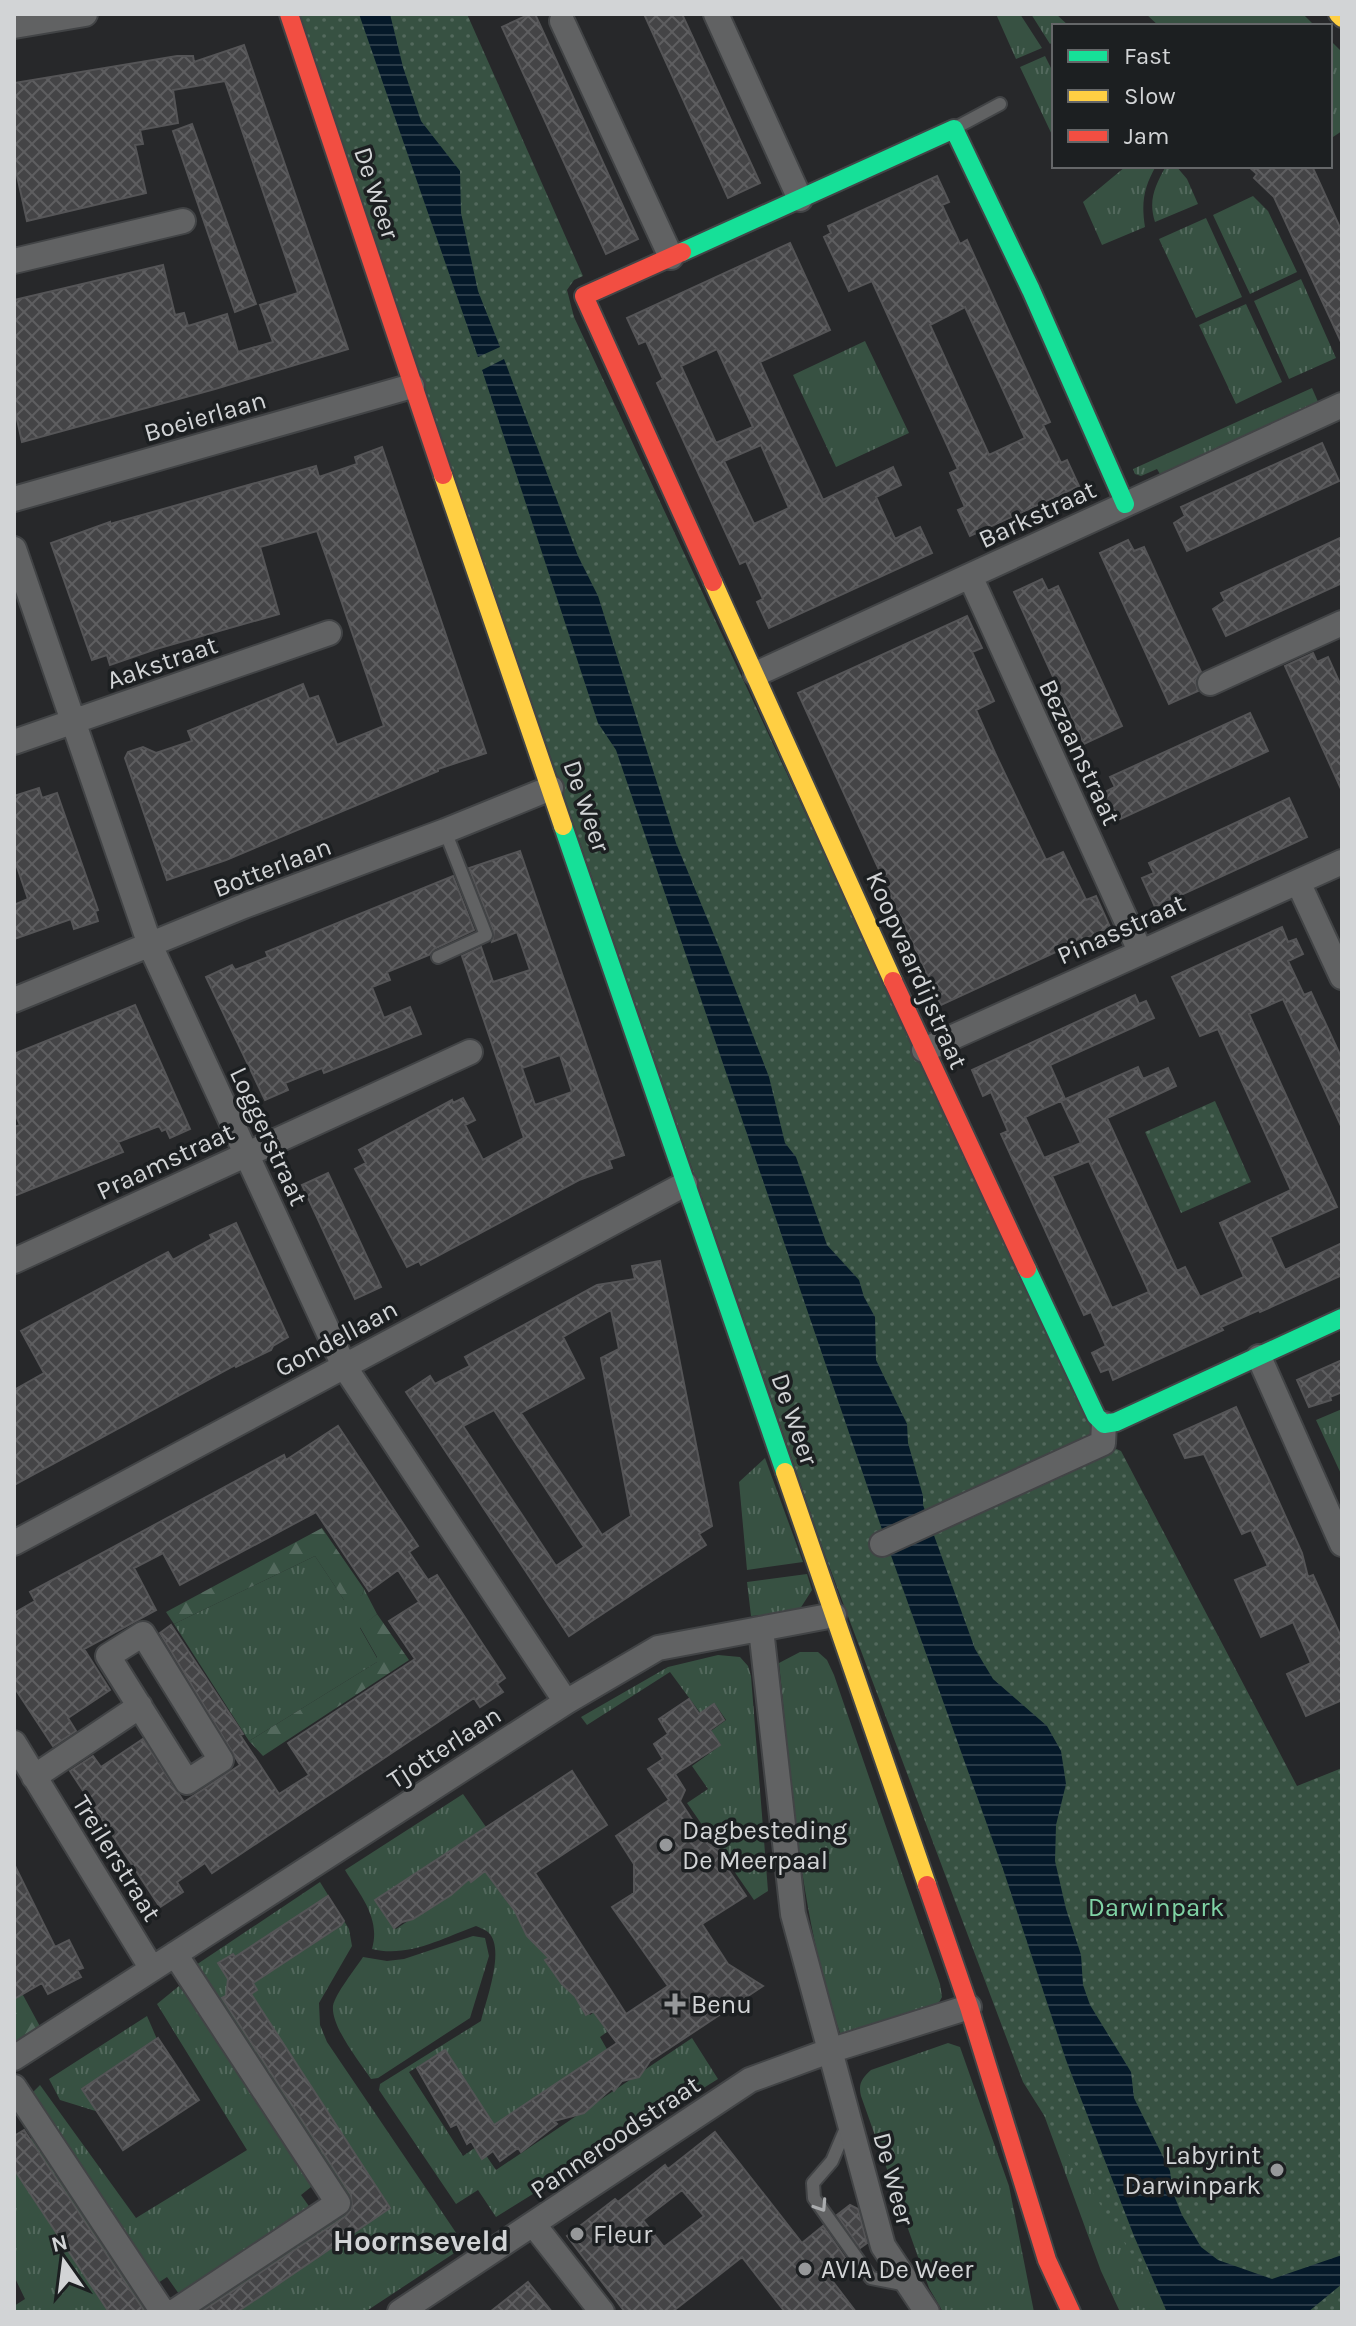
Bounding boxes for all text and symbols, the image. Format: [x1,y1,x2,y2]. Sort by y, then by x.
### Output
legend [1052,24,1332,168]
text: Fast [1124,42,1171,70]
text: Slow [1124,82,1176,110]
text: Jam [1124,122,1169,150]
street label: De Weer [347,143,406,244]
street label: Boeierlaan [140,384,270,449]
street label: Barkstraat [974,474,1101,555]
street label: Aakstraat [103,629,222,696]
street label: Bezaanstraat [1032,674,1127,830]
street label: De Weer [556,756,617,857]
street label: Botterlaan [209,831,336,904]
street label: Koopvaardijstraat [859,867,974,1074]
street label: Pinasstraat [1052,887,1190,971]
street label: Loggerstraat [223,1062,314,1211]
street label: Praamstraat [92,1116,239,1207]
street label: Gondellaan [270,1293,403,1384]
street label: De Weer [764,1369,825,1470]
street label: Tjotterlaan [382,1699,507,1796]
street label: Treilerstraat [66,1789,168,1927]
place label: Dagbesteding De Meerpaal [682,1815,848,1876]
marker: Dagbesteding De Meerpaal [657,1836,675,1854]
park label: Darwinpark [1088,1892,1224,1923]
place label: Benu [691,1989,752,2020]
marker: Benu [666,1995,684,2013]
street label: Panneroodstraat [525,2069,706,2206]
street label: De Weer [866,2129,921,2230]
place label: Labyrint Darwinpark [1124,2140,1261,2201]
marker: Labyrint Darwinpark [1268,2161,1286,2179]
one-way arrow [811,2197,826,2212]
place label: Fleur [593,2219,653,2250]
north arrow [24,2222,104,2302]
district label: Hoornseveld [333,2223,509,2259]
marker: Fleur [568,2225,586,2243]
text: N [49,2229,70,2258]
place label: AVIA De Weer [821,2254,974,2285]
marker: AVIA De Weer [796,2260,814,2278]

